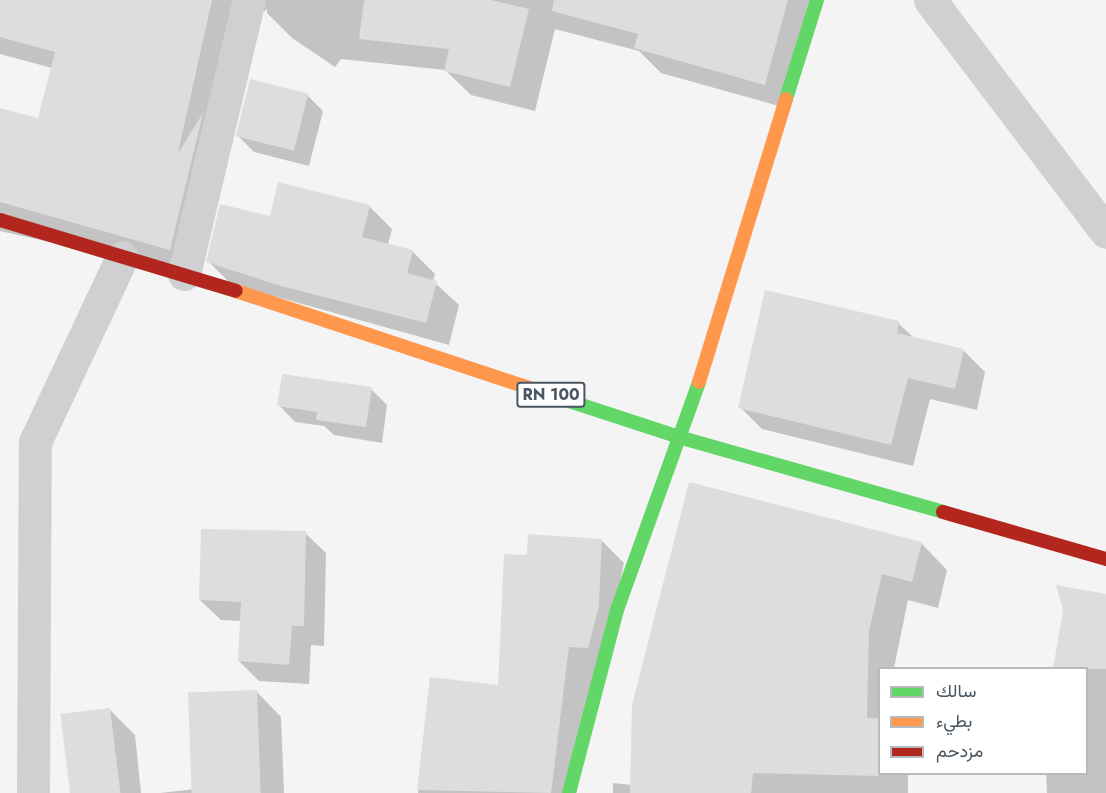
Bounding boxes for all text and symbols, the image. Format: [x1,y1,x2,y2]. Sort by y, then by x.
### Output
road number: RN 100 [515,382,587,408]
legend [878,667,1088,775]
text: سالك [936,678,976,704]
text: بطيء [936,708,972,734]
text: مزدحم [936,738,983,764]

